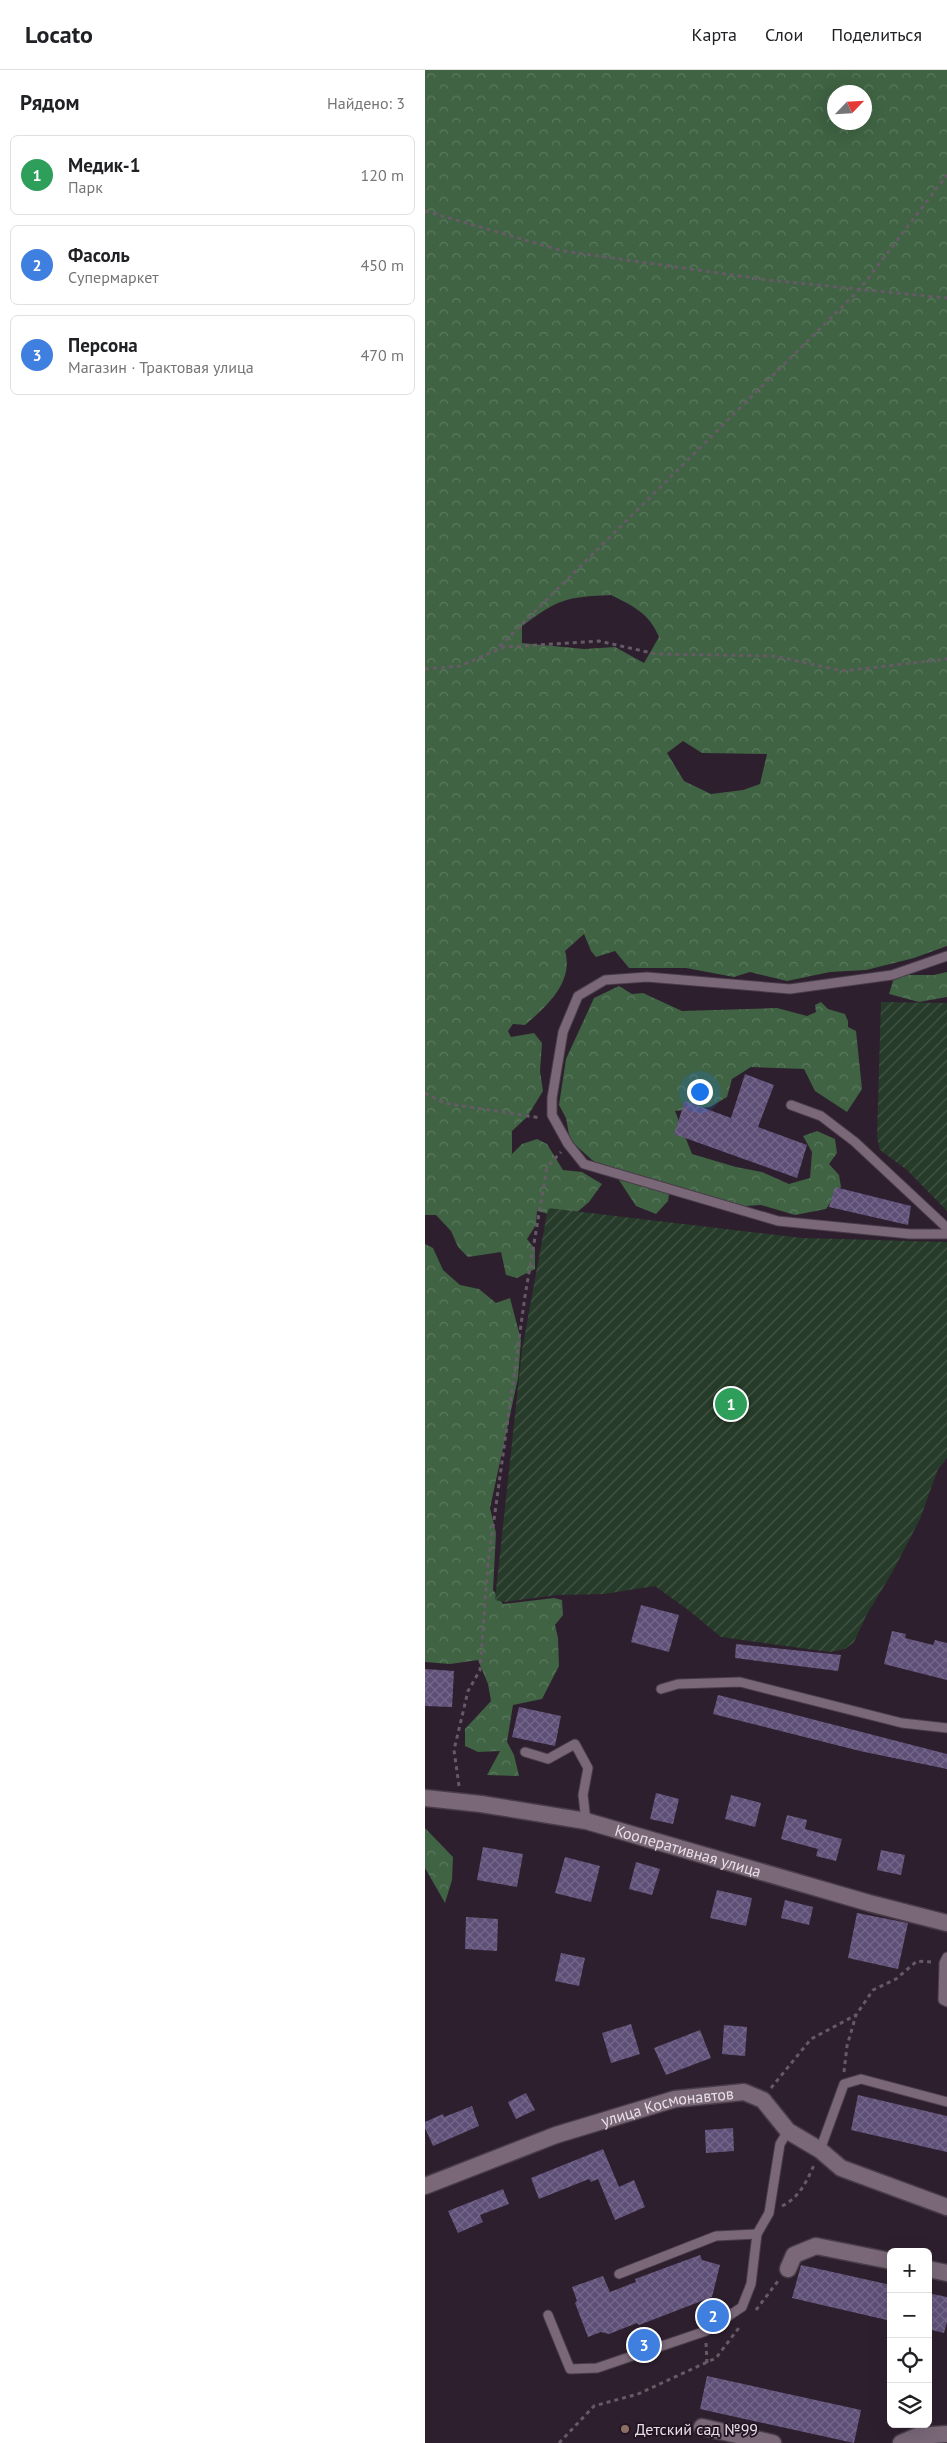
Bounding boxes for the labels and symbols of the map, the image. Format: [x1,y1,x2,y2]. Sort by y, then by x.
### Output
north arrow [827,85,872,130]
your location [687,1079,713,1105]
pin: 1 [715,1385,747,1423]
street label: Кооперативная улица [613,1820,764,1881]
street label: улица Космонавтов [599,2083,735,2131]
pin: 2 [697,2297,729,2335]
pin: 3 [628,2326,660,2364]
place label: Детский сад №99 [635,2419,758,2439]
marker: Детский сад №99 [619,2423,631,2435]

